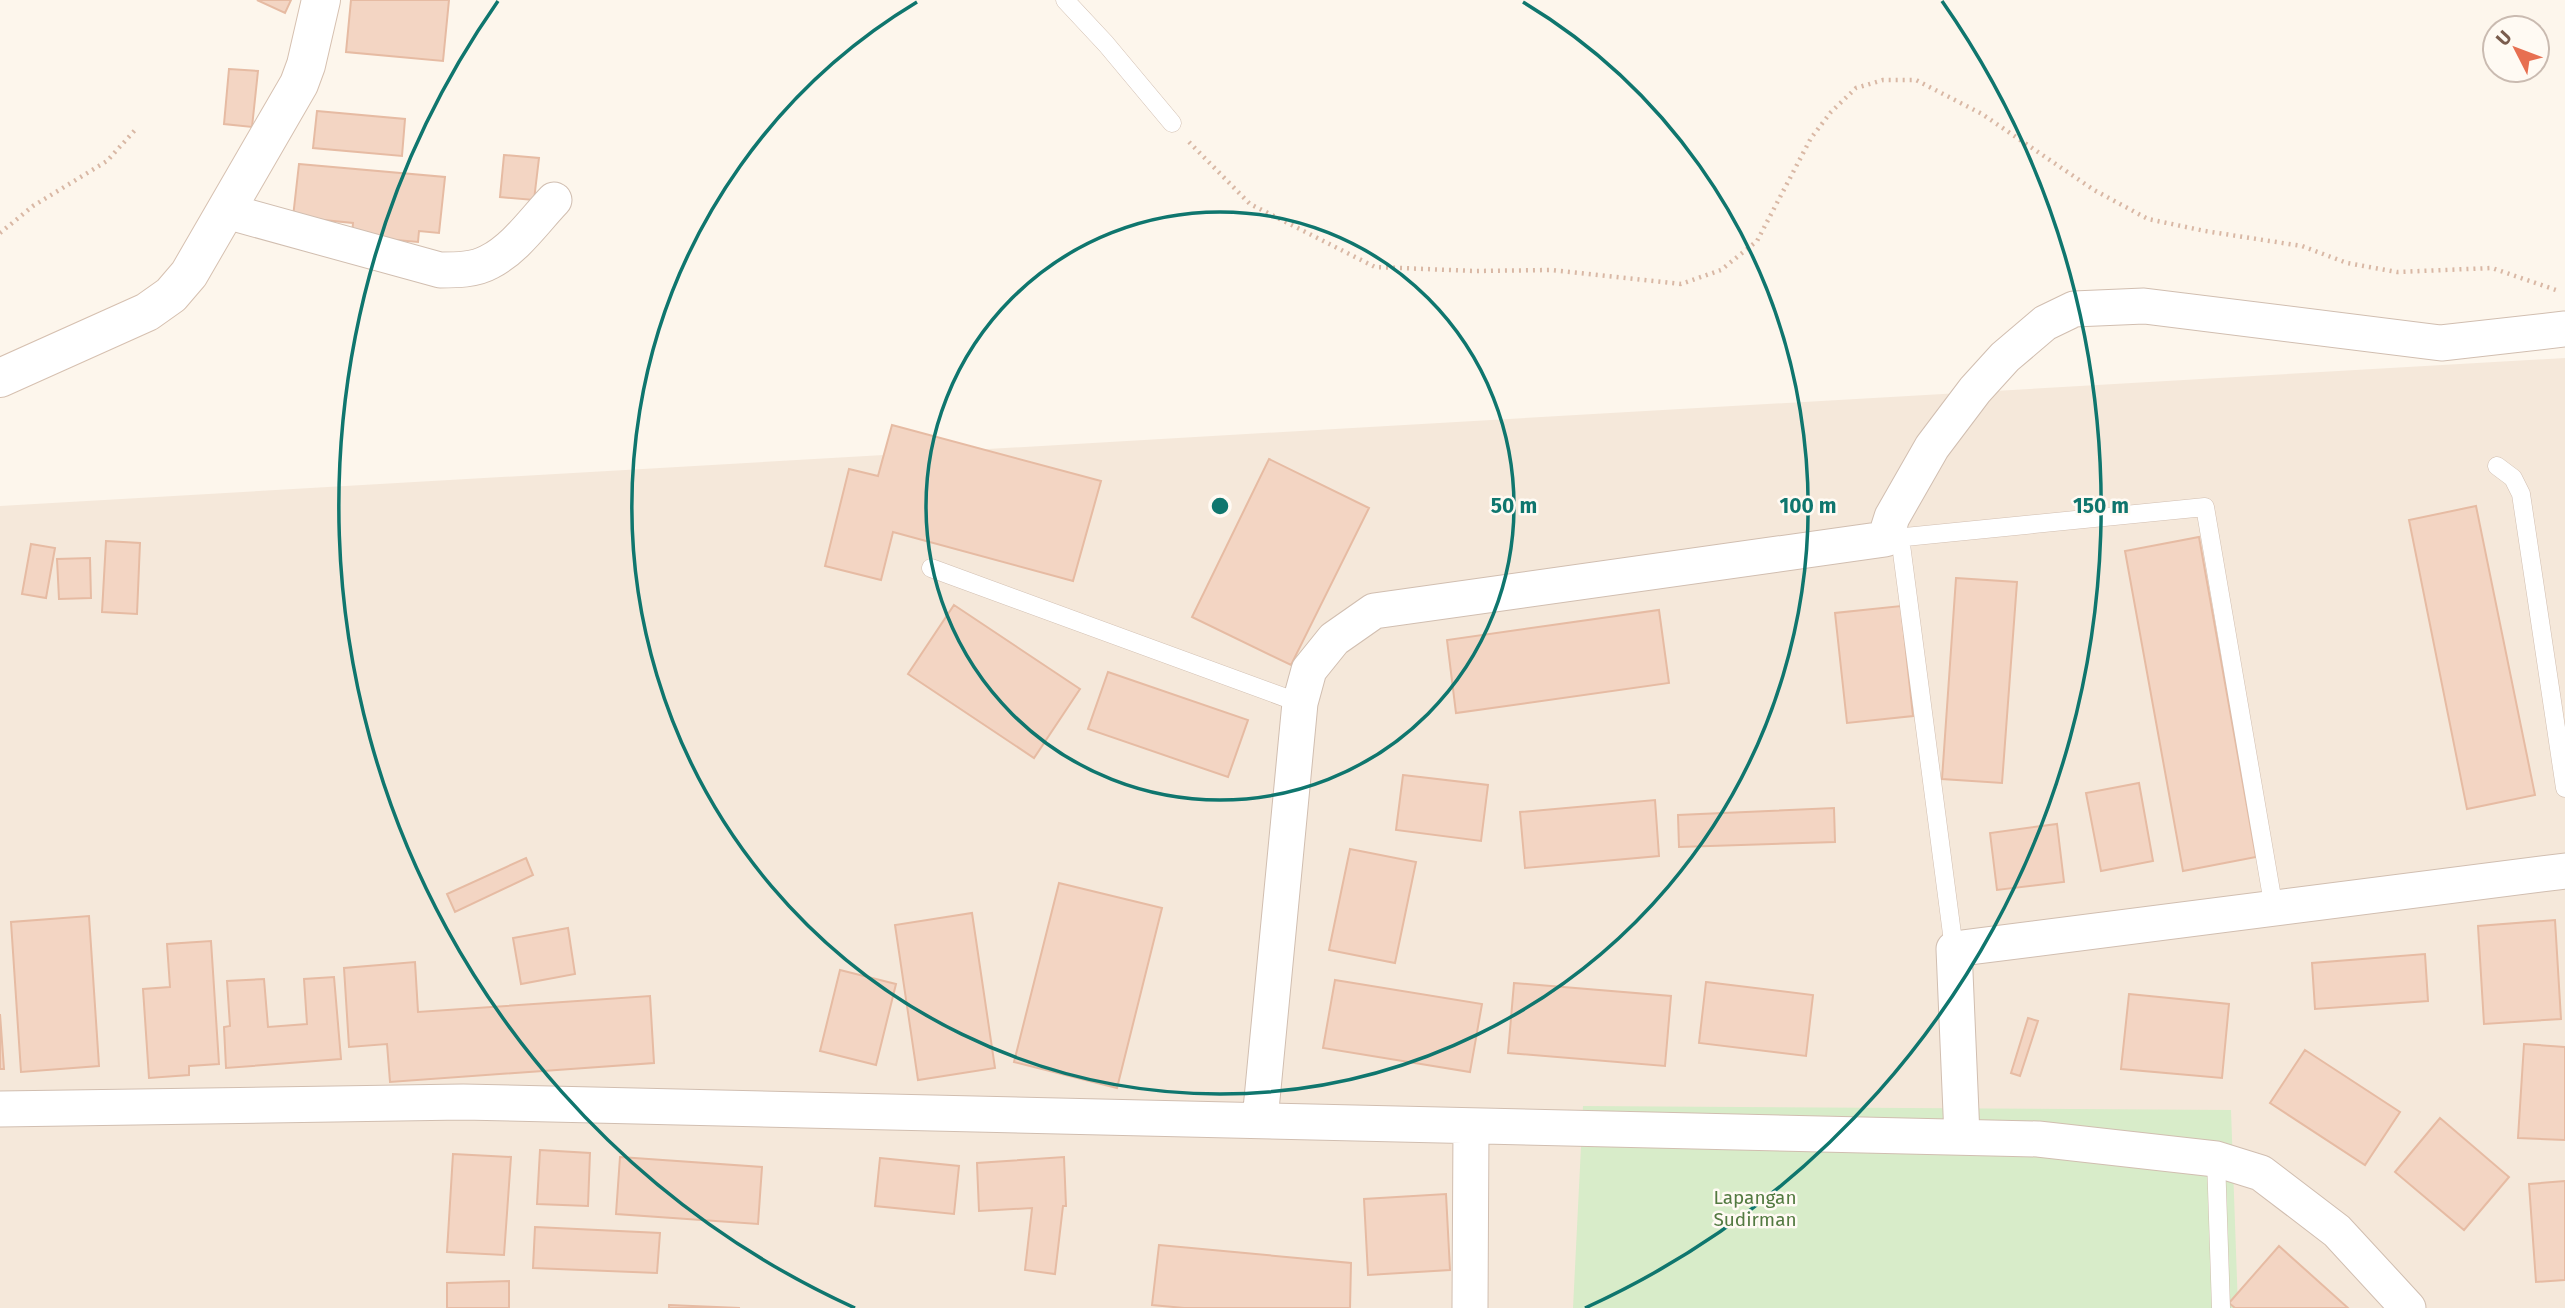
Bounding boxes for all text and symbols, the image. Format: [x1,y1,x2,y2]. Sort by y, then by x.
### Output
north arrow [2481,14,2551,84]
text: U [2491,26,2516,50]
text: 50 m [1491,493,1537,519]
text: 100 m [1779,493,1837,519]
text: 150 m [2073,493,2129,519]
centre of rings [1208,494,1232,518]
park label: Lapangan Sudirman [1713,1186,1797,1231]

